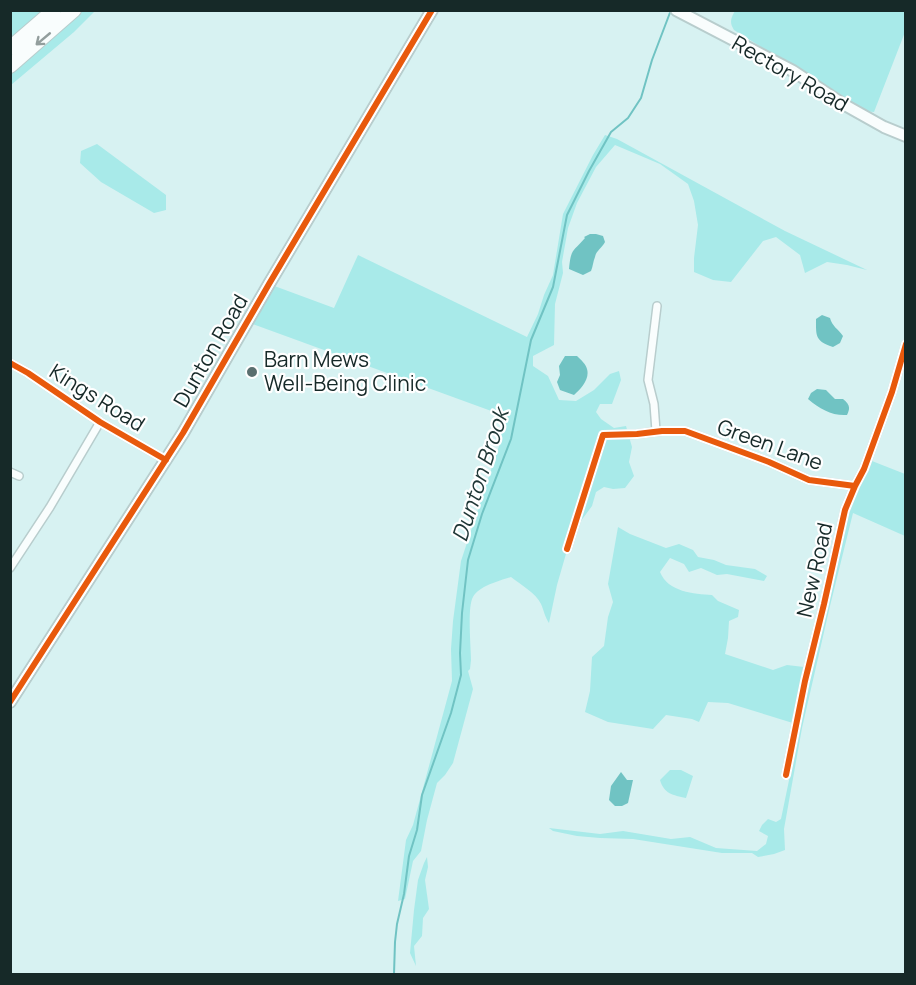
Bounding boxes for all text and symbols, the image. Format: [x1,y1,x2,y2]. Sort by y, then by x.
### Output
street label: Rectory Road [727,29,854,118]
one-way arrow [36,32,51,46]
street label: Dunton Road [167,289,254,412]
place label: Barn Mews Well-Being Clinic [264,345,426,397]
street label: Kings Road [45,357,150,437]
marker: Barn Mews Well-Being Clinic [245,365,259,379]
water label: Dunton Brook [444,402,517,545]
street label: Green Lane [714,412,827,476]
street label: New Road [790,520,839,620]

